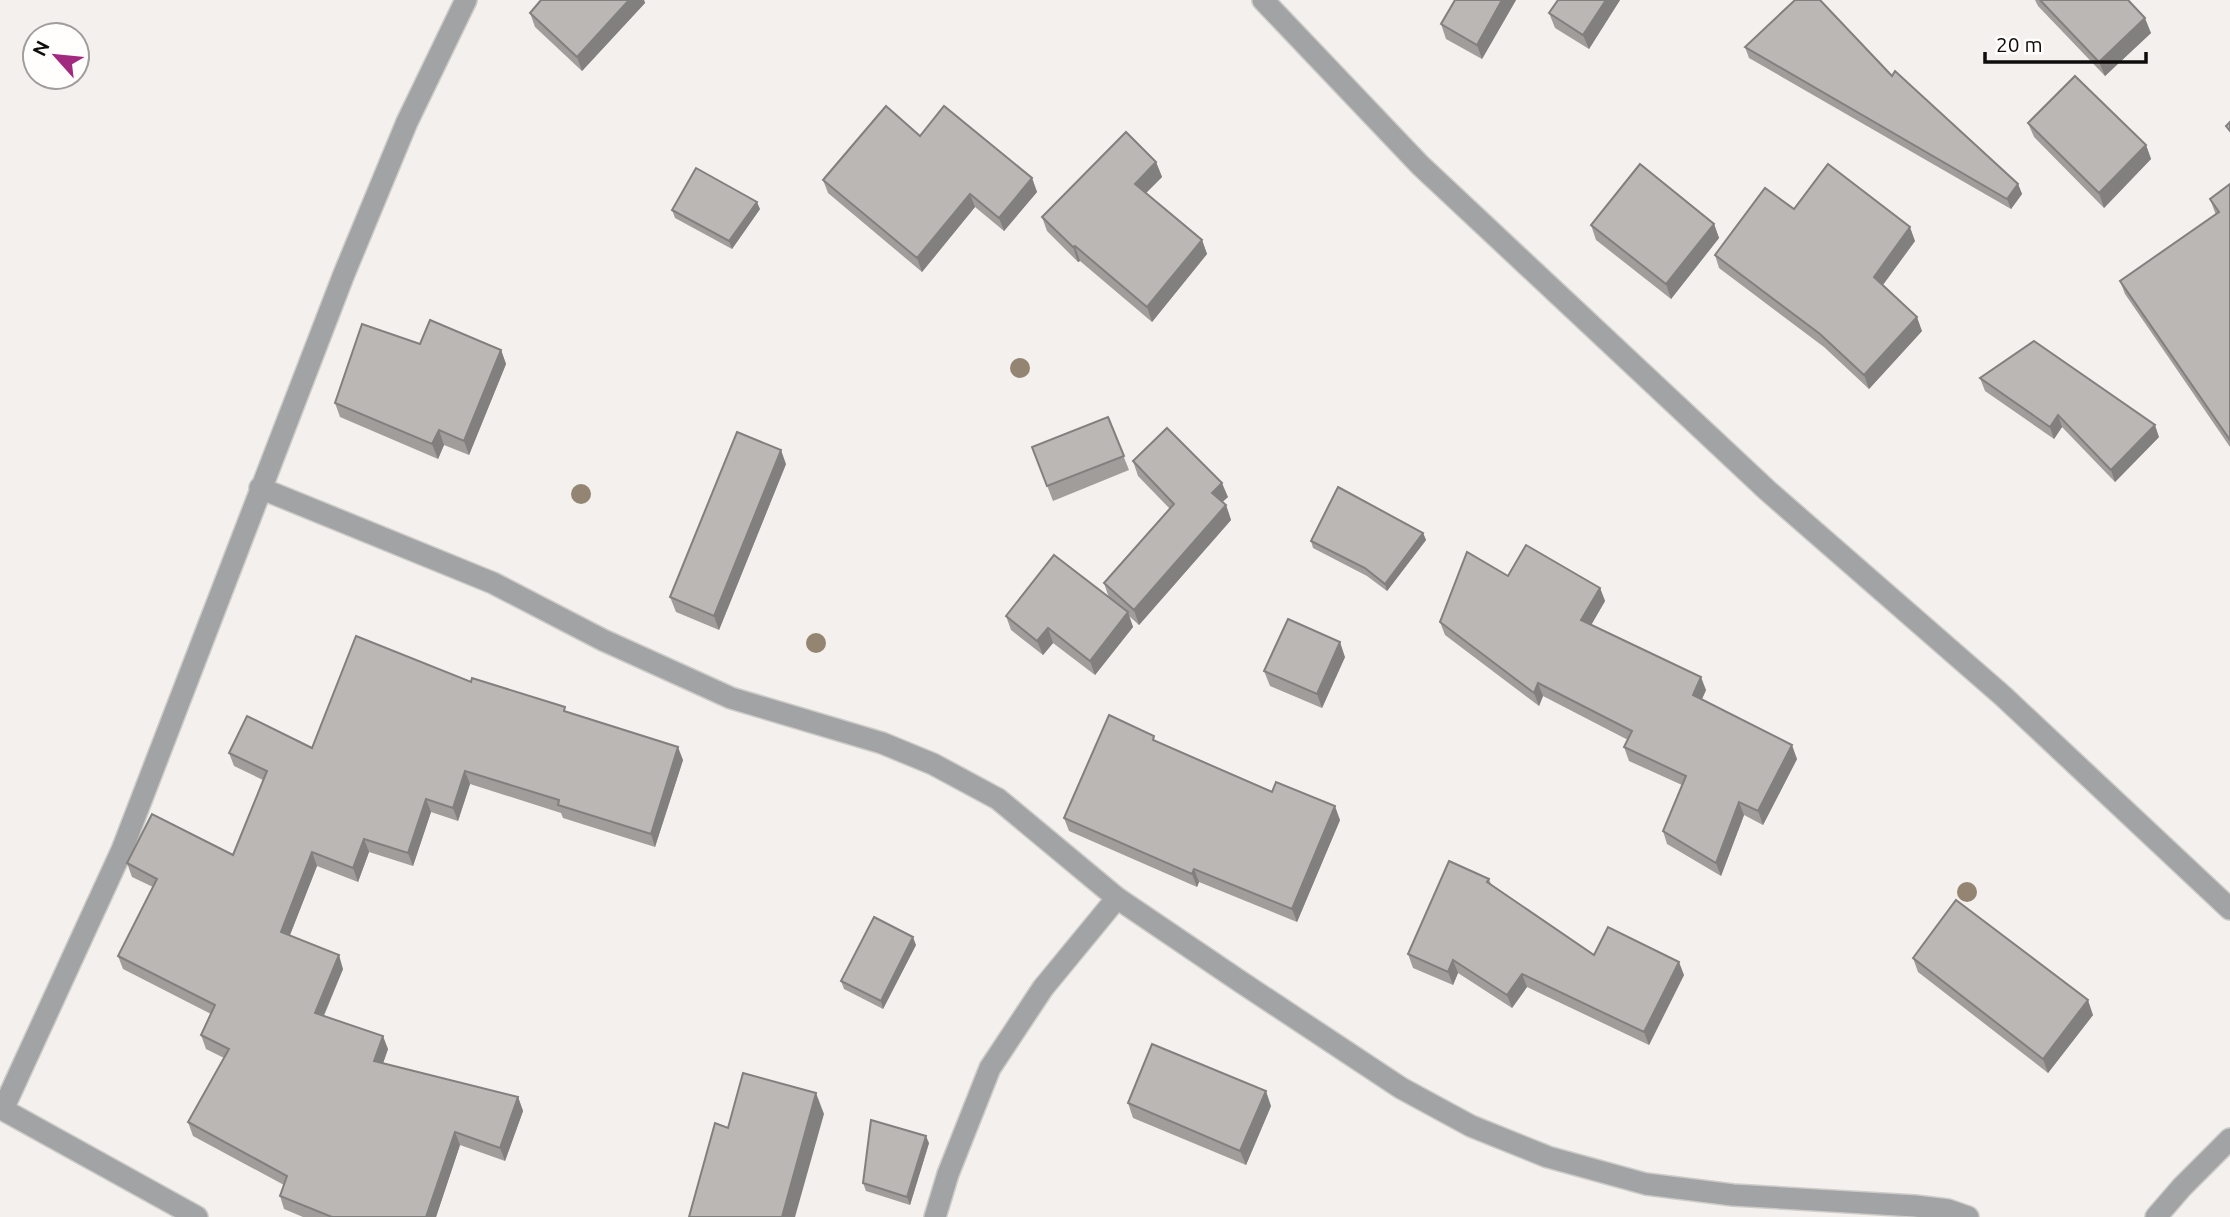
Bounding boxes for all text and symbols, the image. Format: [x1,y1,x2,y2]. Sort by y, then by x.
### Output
north arrow [21,21,91,91]
scale bar [1985,21,2146,65]
text: 20 m [1996,32,2043,56]
text: N [28,37,54,60]

